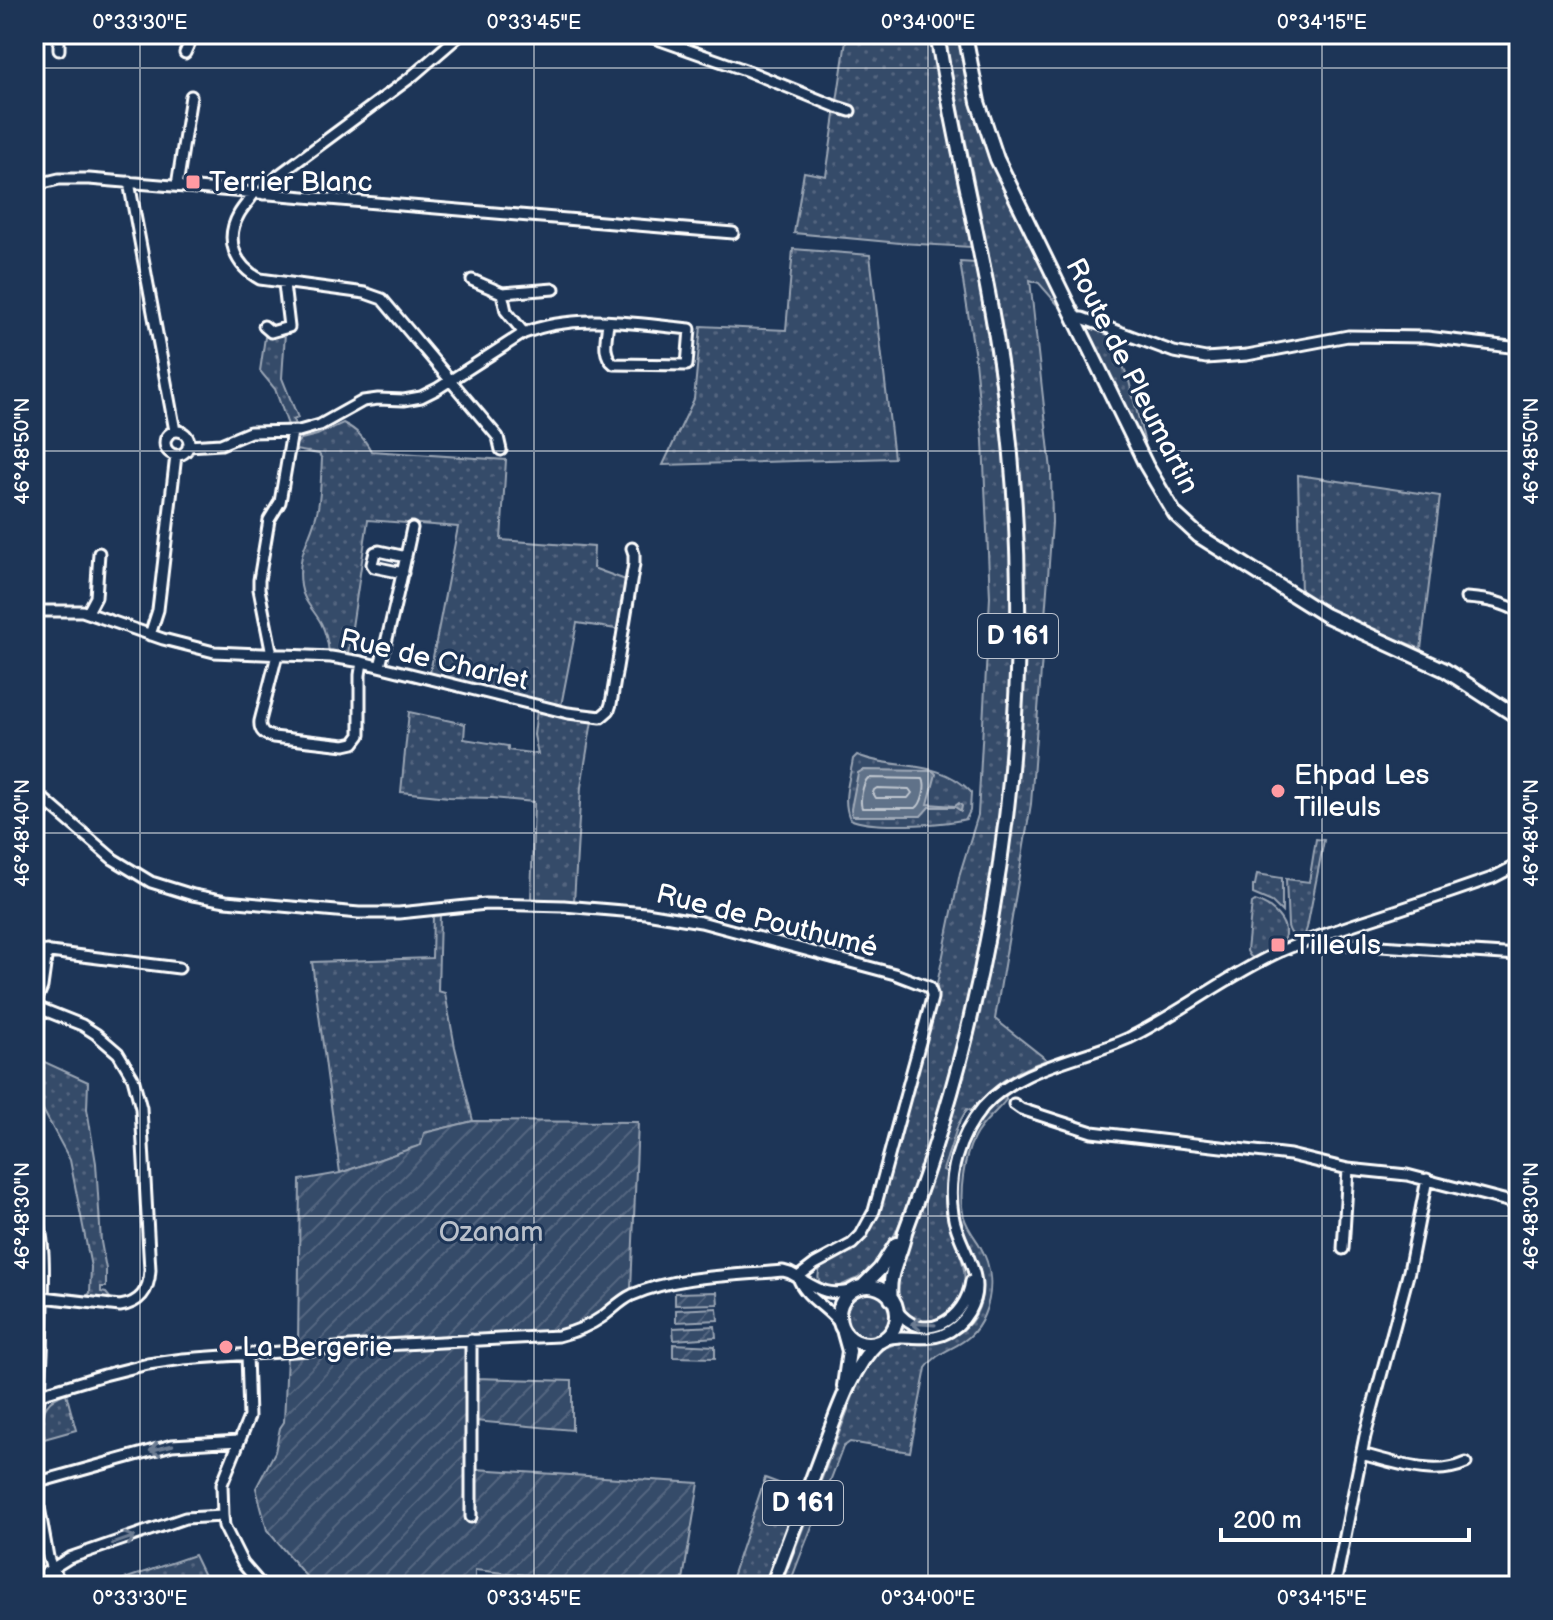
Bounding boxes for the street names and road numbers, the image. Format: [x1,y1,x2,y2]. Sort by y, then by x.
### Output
street label: Route de Pleumartin [1058,253,1206,499]
road number: D 161 [978,614,1058,658]
street label: Rue de Charlet [337,622,532,698]
street label: Rue de Pouthumé [653,878,881,965]
road number: D 161 [763,1481,843,1525]

